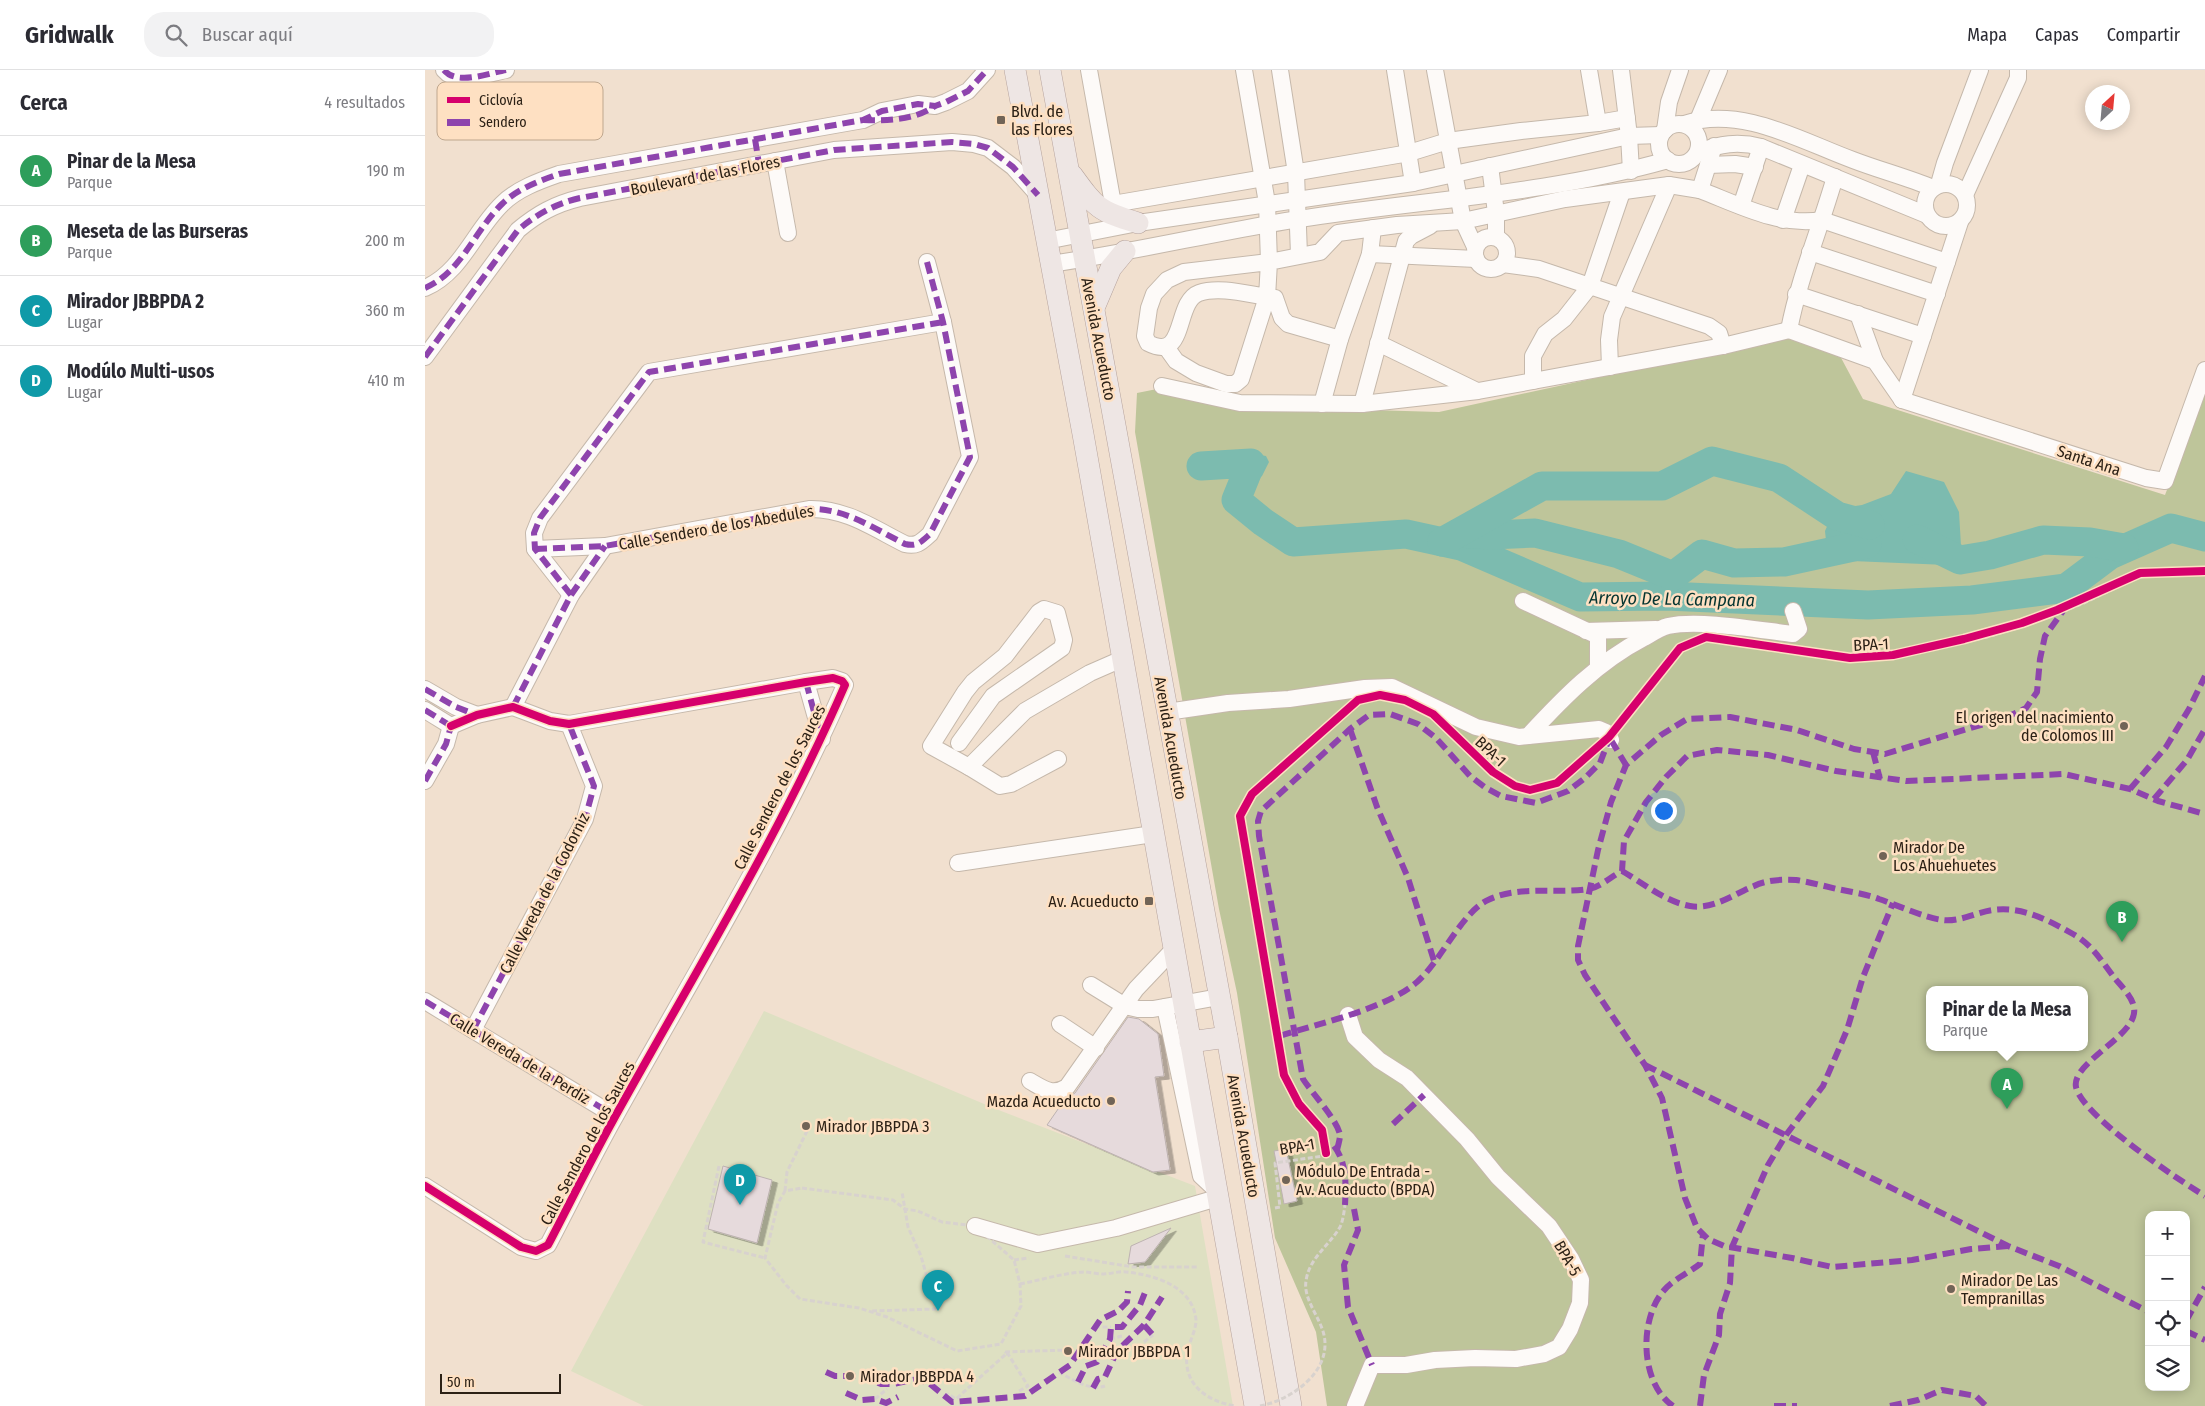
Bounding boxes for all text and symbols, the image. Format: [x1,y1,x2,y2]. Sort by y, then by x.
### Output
search box [144,12,494,57]
text: Gridwalk [25,21,114,49]
icon: search [162,21,190,49]
text: Buscar aquí [202,23,293,46]
text: Mapa [1967,24,2007,46]
text: Capas [2035,24,2079,46]
text: Compartir [2107,24,2180,46]
legend [437,82,603,140]
north arrow [2085,85,2130,130]
text: Cerca [20,90,68,116]
text: Ciclovía [479,92,523,109]
text: 4 resultados [324,93,405,112]
place label: Blvd. de las Flores [1011,102,1073,139]
text: Sendero [479,114,527,131]
marker: Blvd. de las Flores [995,114,1007,126]
text: Pinar de la Mesa [67,150,196,173]
street label: Boulevard de las Flores [629,152,782,199]
text: A [32,161,40,180]
text: 190 m [367,161,405,180]
text: Parque [67,173,112,192]
text: Meseta de las Burseras [67,220,248,243]
text: B [32,231,40,250]
text: 200 m [365,231,405,250]
text: Parque [67,243,112,262]
street label: Avenida Acueducto [1077,276,1120,402]
text: Mirador JBBPDA 2 [67,290,204,313]
text: C [32,301,40,320]
text: 360 m [365,301,405,320]
text: Lugar [67,313,103,332]
text: Modúlo Multi-usos [67,360,214,383]
text: D [31,371,41,390]
text: 410 m [367,371,405,390]
text: Lugar [67,383,103,402]
street label: Santa Ana [2055,441,2123,480]
street label: Calle Sendero de los Abedules [617,501,815,554]
water label: Arroyo De La Campana [1588,587,1755,611]
street label: BPA-1 [1853,634,1889,655]
street label: Avenida Acueducto [1150,675,1191,801]
street label: Calle Sendero de los Sauces [730,701,829,873]
place label: El origen del nacimiento de Colomos III [1956,708,2114,745]
marker: El origen del nacimiento de Colomos III [2118,720,2130,732]
street label: BPA-1 [1471,732,1510,770]
your location [1651,798,1677,824]
street label: Calle Vereda de la Codorniz [496,810,593,977]
place label: Mirador De Los Ahuehuetes [1893,838,1996,875]
marker: Mirador De Los Ahuehuetes [1877,850,1889,862]
place label: Av. Acueducto [1048,892,1139,911]
marker: Av. Acueducto [1143,895,1155,907]
pin: B [2106,901,2138,942]
popup [1926,986,2088,1051]
text: Pinar de la Mesa [1943,998,2071,1021]
street label: Calle Vereda de la Perdiz [446,1009,593,1108]
text: Parque [1943,1021,1988,1040]
street label: Calle Sendero de los Sauces [536,1058,639,1228]
pin: A [1991,1068,2023,1109]
street label: Avenida Acueducto [1223,1073,1264,1199]
place label: Mazda Acueducto [987,1092,1101,1111]
marker: Mazda Acueducto [1105,1095,1117,1107]
place label: Mirador JBBPDA 3 [816,1117,929,1136]
marker: Mirador JBBPDA 3 [800,1120,812,1132]
street label: BPA-1 [1278,1134,1316,1159]
place label: Módulo De Entrada - Av. Acueducto (BPDA) [1296,1162,1435,1199]
pin: D [724,1164,756,1205]
marker: Módulo De Entrada - Av. Acueducto (BPDA) [1280,1174,1292,1186]
map controls [2145,1211,2190,1391]
button: + [2145,1211,2190,1256]
street label: BPA-5 [1550,1237,1585,1279]
button: − [2145,1256,2190,1301]
pin: C [922,1270,954,1311]
place label: Mirador De Las Tempranillas [1961,1271,2058,1308]
marker: Mirador De Las Tempranillas [1945,1283,1957,1295]
button: locate [2145,1301,2190,1346]
place label: Mirador JBBPDA 1 [1078,1342,1190,1361]
marker: Mirador JBBPDA 1 [1062,1345,1074,1357]
button: layers [2145,1346,2190,1391]
place label: Mirador JBBPDA 4 [860,1367,974,1386]
marker: Mirador JBBPDA 4 [844,1370,856,1382]
scale bar [440,1371,561,1394]
text: 50 m [447,1374,475,1391]

